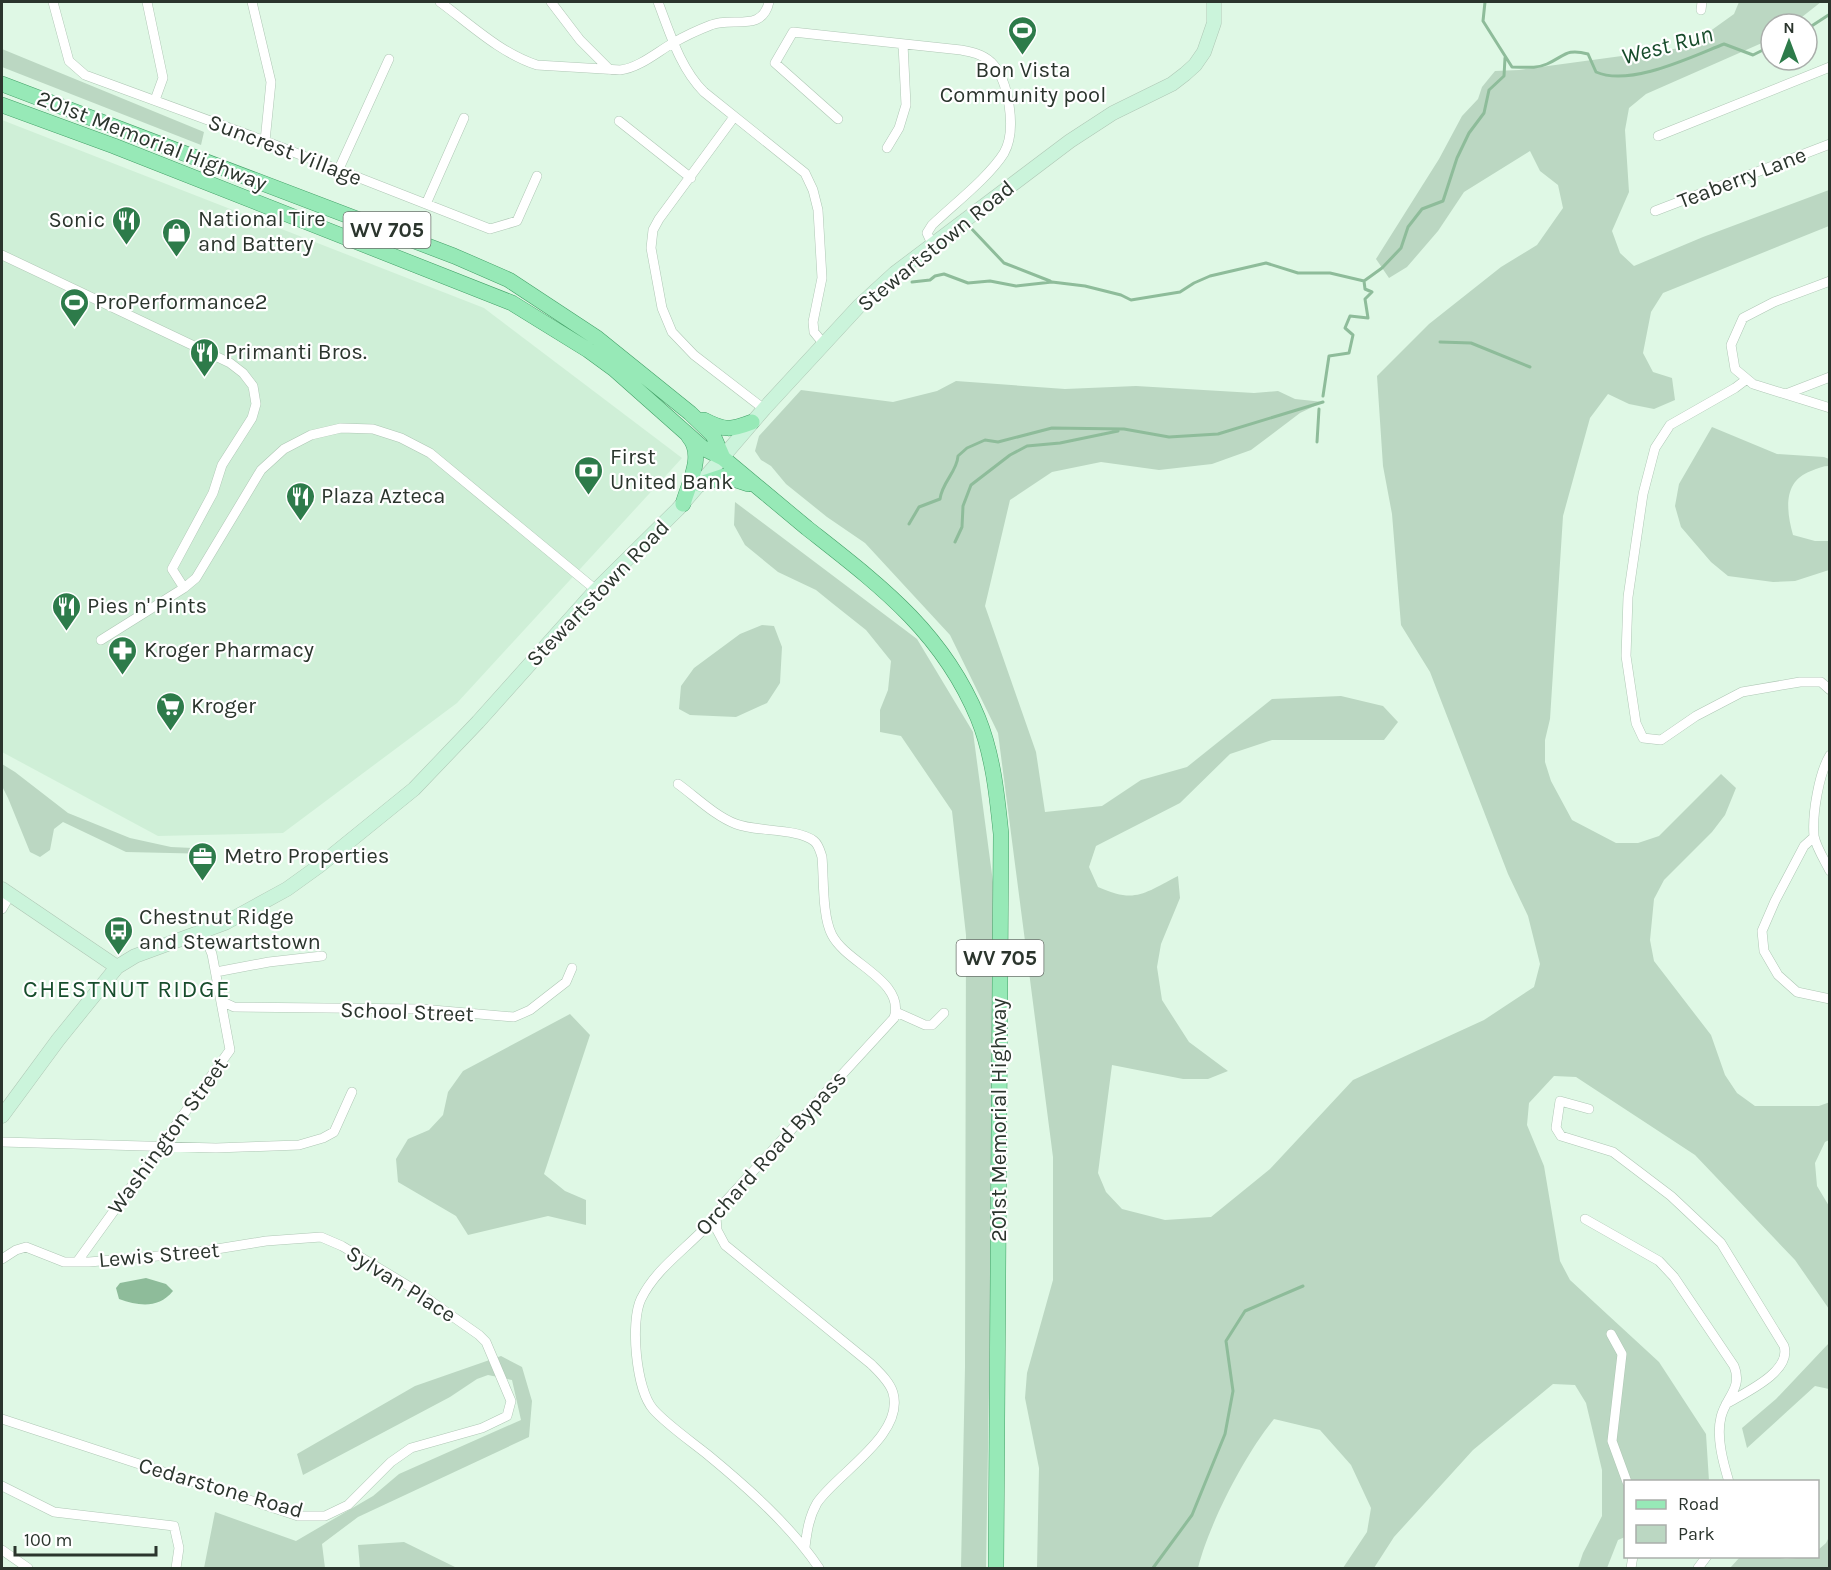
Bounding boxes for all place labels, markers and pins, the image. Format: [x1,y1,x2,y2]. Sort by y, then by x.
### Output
sports icon: Bon Vista Community pool [1007,15,1039,57]
place label: Bon Vista Community pool [940,57,1106,108]
restaurant icon: Sonic [110,204,142,246]
place label: National Tire and Battery [198,206,326,257]
place label: Sonic [48,207,105,233]
shop icon: National Tire and Battery [161,216,193,258]
sports icon: ProPerformance2 [58,286,90,328]
place label: ProPerformance2 [95,289,267,315]
restaurant icon: Primanti Bros. [188,336,220,378]
place label: Primanti Bros. [225,339,367,365]
place label: First United Bank [610,444,734,495]
bank icon: First United Bank [573,454,605,496]
restaurant icon: Plaza Azteca [284,480,316,522]
place label: Plaza Azteca [321,483,445,509]
restaurant icon: Pies n' Pints [50,590,82,632]
place label: Pies n' Pints [87,593,207,619]
pharmacy icon: Kroger Pharmacy [107,634,139,676]
place label: Kroger Pharmacy [144,637,314,663]
supermarket icon: Kroger [154,690,186,732]
place label: Kroger [191,693,256,719]
office icon: Metro Properties [187,840,219,882]
place label: Metro Properties [224,843,389,869]
place label: Chestnut Ridge and Stewartstown [139,904,321,955]
bus stop icon: Chestnut Ridge and Stewartstown [102,914,134,956]

